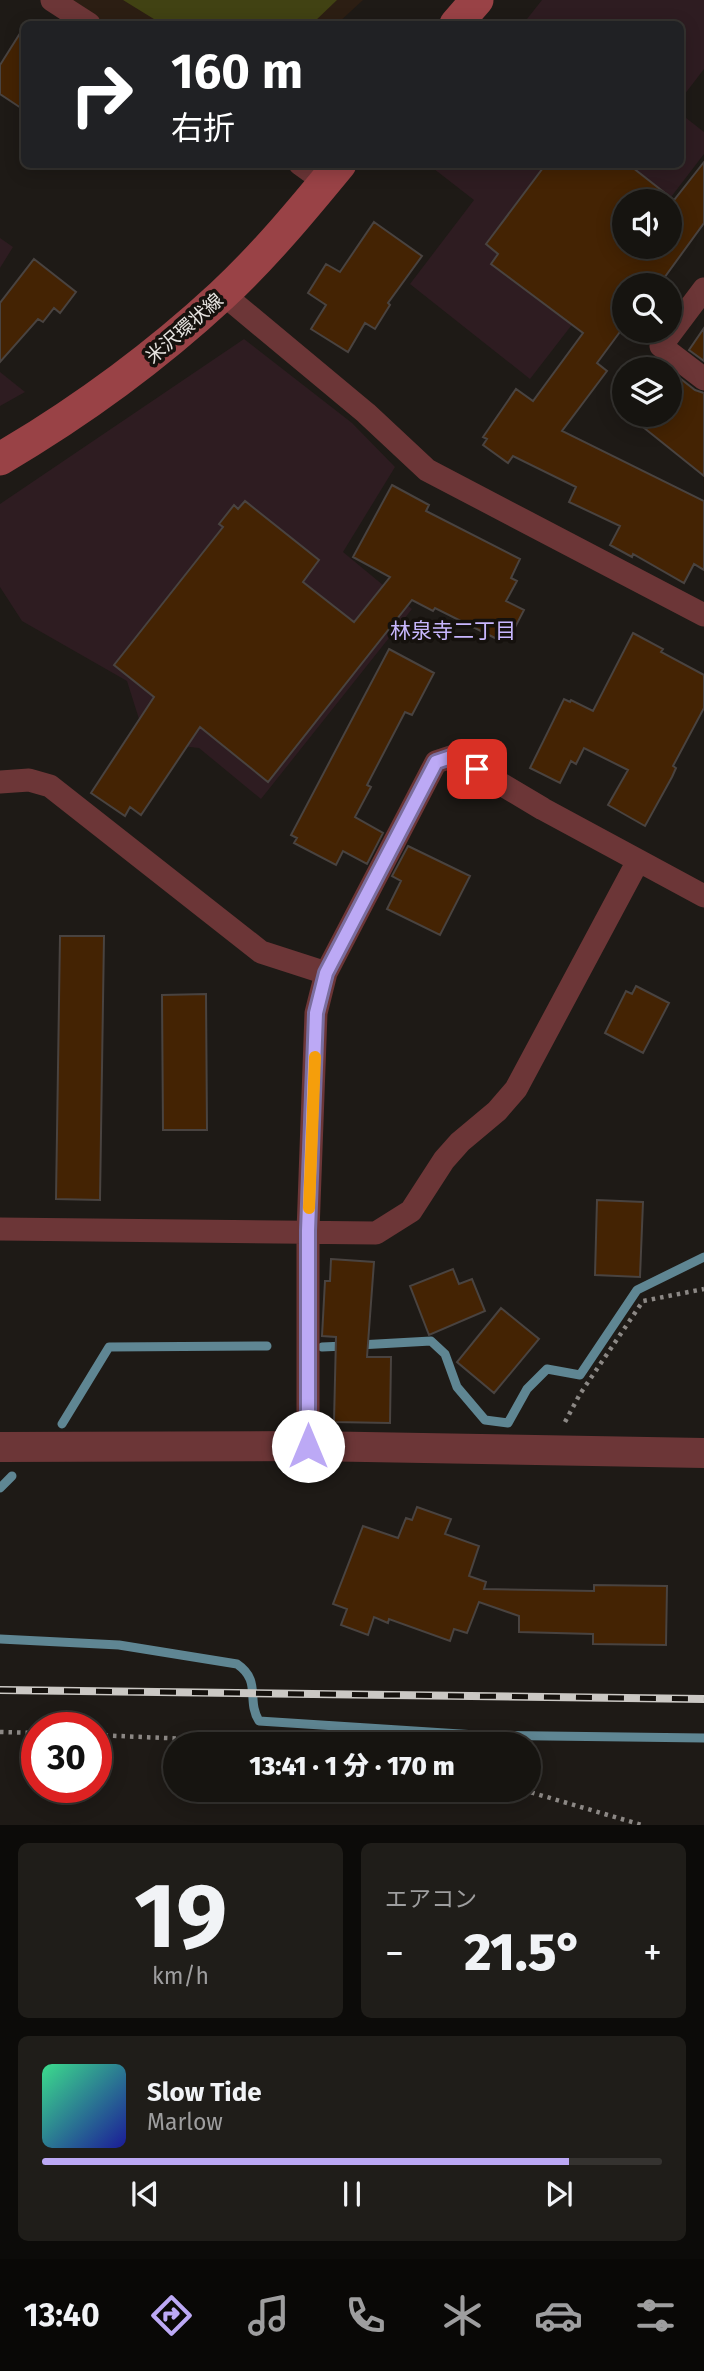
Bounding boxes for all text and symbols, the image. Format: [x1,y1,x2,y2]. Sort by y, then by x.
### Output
text: 160 m [171,42,303,101]
icon: right [56,49,147,140]
text: 右折 [171,109,235,147]
map controls [612,189,682,427]
button: sound [612,189,682,259]
button: search [612,273,682,343]
street label: 米沢環状線 [141,289,228,368]
button: layers [612,357,682,427]
district label: 林泉寺二丁目 [390,618,516,644]
pin [447,739,507,799]
icon: arrive [458,750,496,788]
position arrow [271,1409,345,1483]
speed limit sign: 30 [21,1712,112,1803]
text: 13:41 · 1 分 · 170 m [249,1751,455,1782]
text: 19 [134,1862,227,1971]
text: エアコン [385,1885,477,1913]
text: 21.5° [464,1921,583,1984]
text: − [385,1930,404,1976]
text: + [643,1930,662,1976]
text: km/h [152,1962,209,1990]
text: Slow Tide [147,2077,262,2108]
text: Marlow [147,2108,223,2136]
icon: previous [126,2175,164,2213]
icon: pause [333,2175,371,2213]
icon: next [540,2175,578,2213]
icon: directions [147,2291,196,2340]
icon: music [244,2291,293,2340]
icon: phone [341,2291,390,2340]
icon: climate [438,2291,487,2340]
icon: car [534,2291,583,2340]
icon: filters [631,2291,680,2340]
text: 13:40 [24,2296,100,2334]

